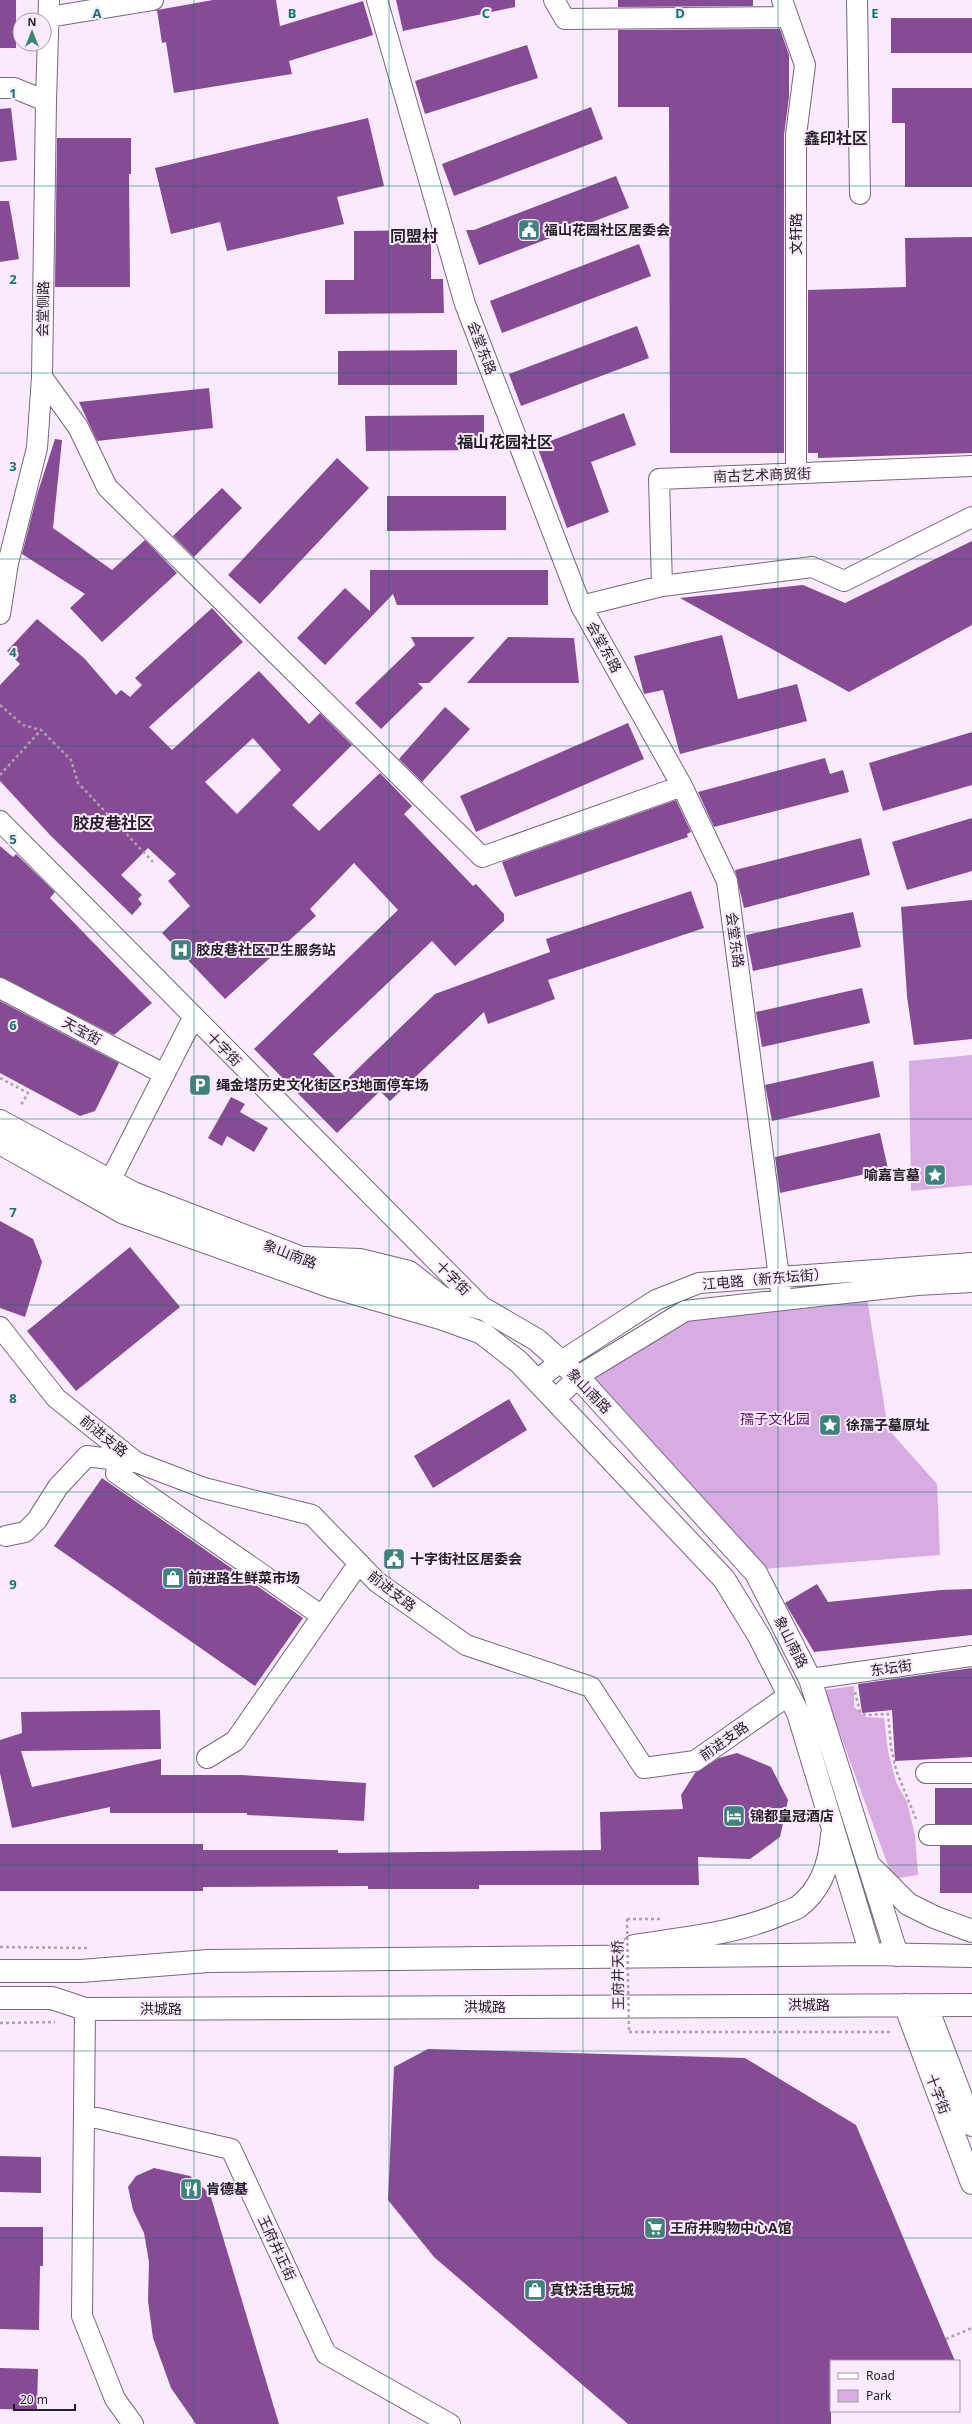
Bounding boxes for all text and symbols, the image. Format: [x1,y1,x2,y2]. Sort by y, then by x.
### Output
text: A [93,4,102,22]
text: B [288,4,296,22]
text: C [482,4,490,22]
text: D [675,4,685,22]
text: E [871,4,879,22]
north arrow [12,12,52,52]
text: N [28,14,36,29]
text: 1 [9,84,17,102]
district label: 鑫印社区 [804,127,868,149]
street label: 文轩路 [786,213,805,255]
public building icon: 福山花园社区居委会 [516,217,542,243]
place label: 福山花园社区居委会 [544,220,670,239]
district label: 同盟村 [390,225,438,247]
text: 2 [9,270,17,288]
street label: 会堂侧路 [33,281,52,337]
street label: 会堂东路 [464,318,501,377]
district label: 福山花园社区 [457,431,553,453]
text: 3 [9,457,17,475]
street label: 南古艺术商贸街 [713,463,811,486]
street label: 会堂东路 [583,618,626,676]
text: 4 [9,643,17,661]
district label: 胶皮巷社区 [73,812,153,834]
text: 5 [9,830,17,848]
street label: 会堂东路 [722,911,749,969]
hospital icon: 胶皮巷社区卫生服务站 [168,937,194,963]
place label: 胶皮巷社区卫生服务站 [196,940,336,959]
street label: 天宝街 [59,1012,105,1049]
text: 6 [9,1016,17,1034]
street label: 十字街 [203,1027,246,1070]
parking icon: 绳金塔历史文化街区P3地面停车场 [187,1072,213,1098]
place label: 绳金塔历史文化街区P3地面停车场 [216,1075,429,1094]
place icon: 喻嘉言墓 [922,1162,948,1188]
place label: 喻嘉言墓 [864,1165,920,1184]
text: 7 [9,1203,17,1221]
street label: 象山南路 [261,1235,320,1272]
street label: 十字街 [432,1256,475,1299]
street label: 江电路（新东坛街） [701,1264,829,1293]
street label: 象山南路 [563,1364,616,1417]
text: 8 [9,1389,17,1407]
park label: 孺子文化园 [740,1409,810,1428]
street label: 前进支路 [77,1411,132,1461]
place icon: 徐孺子墓原址 [817,1412,843,1438]
place label: 徐孺子墓原址 [846,1415,930,1434]
public building icon: 十字街社区居委会 [381,1546,407,1572]
place label: 十字街社区居委会 [410,1549,522,1568]
shop icon: 前进路生鲜菜市场 [160,1565,186,1591]
street label: 前进支路 [364,1566,420,1615]
place label: 前进路生鲜菜市场 [188,1568,300,1587]
text: 9 [9,1575,17,1593]
street label: 象山南路 [770,1613,813,1671]
street label: 东坛街 [869,1655,913,1680]
street label: 前进支路 [695,1717,752,1764]
hotel icon: 锦都皇冠酒店 [721,1803,747,1829]
place label: 锦都皇冠酒店 [750,1806,834,1825]
street label: 王府井天桥 [607,1940,628,2010]
street label: 洪城路 [788,1995,830,2014]
street label: 洪城路 [464,1997,506,2016]
street label: 洪城路 [140,1999,182,2018]
street label: 十字街 [922,2071,955,2117]
restaurant icon: 肯德基 [178,2176,204,2202]
place label: 肯德基 [206,2179,248,2198]
street label: 王府井正街 [254,2212,301,2284]
supermarket icon: 王府井购物中心A馆 [642,2215,668,2241]
place label: 王府井购物中心A馆 [670,2218,792,2237]
shop icon: 真快活电玩城 [522,2277,548,2303]
place label: 真快活电玩城 [550,2280,634,2299]
legend [830,2360,960,2412]
text: Road [866,2367,895,2384]
scale bar [14,2386,75,2412]
text: Park [866,2387,892,2404]
text: 20 m [20,2391,48,2408]

